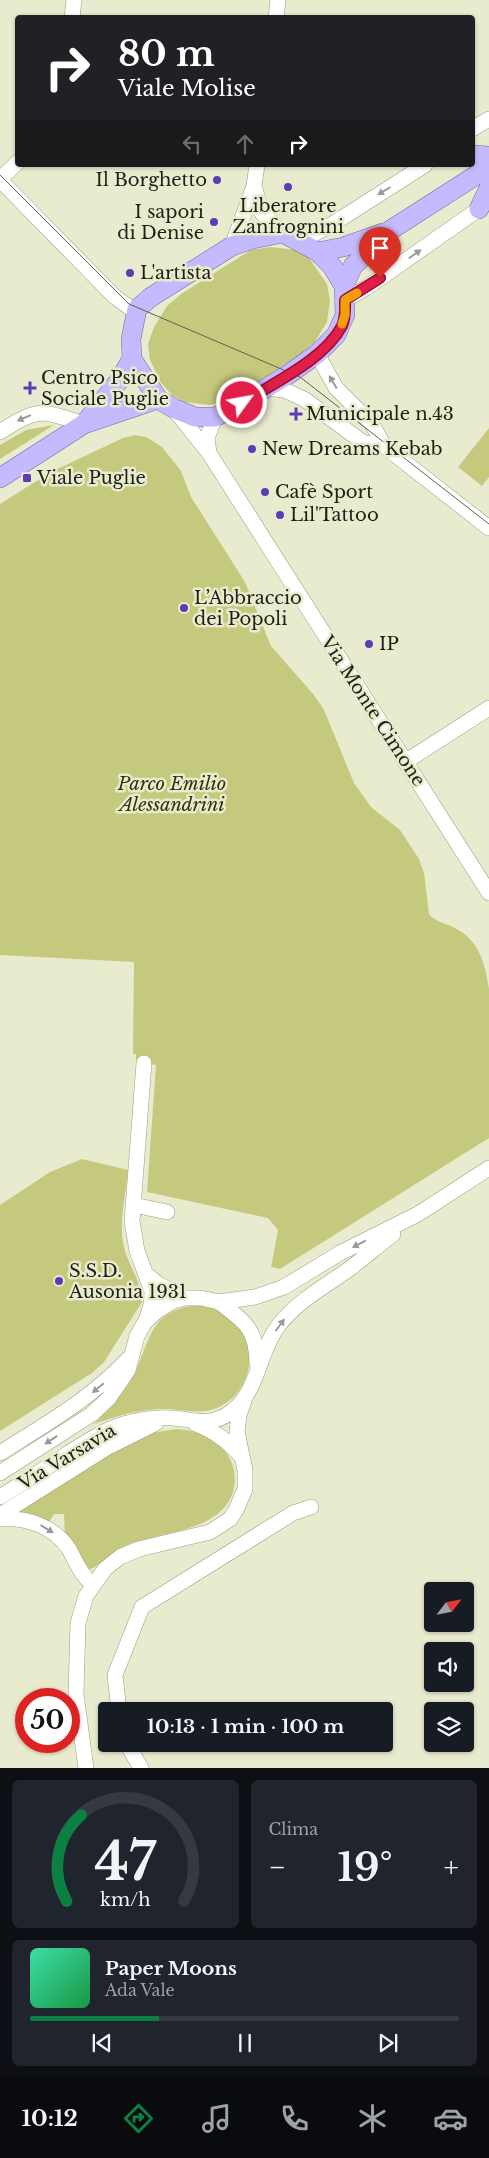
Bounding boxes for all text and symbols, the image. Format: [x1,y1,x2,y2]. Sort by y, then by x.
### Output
text: 80 m [118,32,215,75]
icon: right [35,35,100,100]
text: Viale Molise [118,75,256,102]
icon: left [178,130,206,158]
icon: ahead [231,130,259,158]
icon: right [284,130,312,158]
place label: Il Borghetto [95,169,207,191]
marker: Il Borghetto [211,174,223,186]
marker: Liberatore Zanfrognini [282,181,294,193]
one-way arrow [378,186,391,196]
place label: Liberatore Zanfrognini [232,195,344,238]
place label: I sapori di Denise [117,201,204,244]
marker: I sapori di Denise [208,216,220,228]
pin [359,227,401,278]
icon: arrive [366,234,394,262]
one-way arrow [408,249,422,259]
place label: L'artista [140,262,212,284]
marker: L'artista [124,267,136,279]
place label: Centro Psico Sociale Puglie [41,367,169,410]
one-way arrow [328,375,337,388]
position arrow [215,376,267,428]
marker: Centro Psico Sociale Puglie [23,381,37,395]
place label: Municipale n.43 [306,403,454,425]
marker: Municipale n.43 [290,408,302,420]
one-way arrow [17,415,31,423]
place label: New Dreams Kebab [262,438,443,460]
marker: New Dreams Kebab [246,443,258,455]
place label: Viale Puglie [36,467,146,489]
marker: Viale Puglie [21,472,33,484]
place label: Cafè Sport [275,481,373,503]
marker: Cafè Sport [259,486,271,498]
place label: Lil'Tattoo [290,504,379,526]
marker: Lil'Tattoo [274,509,286,521]
place label: L’Abbraccio dei Popoli [194,587,302,630]
marker: L’Abbraccio dei Popoli [178,602,190,614]
street label: Via Monte Cimone [316,631,430,790]
place label: IP [379,633,399,655]
marker: IP [363,638,375,650]
park label: Parco Emilio Alessandrini [117,773,226,816]
one-way arrow [352,1240,366,1248]
place label: S.S.D. Ausonia 1931 [68,1260,187,1303]
marker: S.S.D. Ausonia 1931 [53,1275,65,1287]
one-way arrow [274,1319,285,1332]
one-way arrow [92,1382,105,1393]
street label: Via Varsavia [13,1419,120,1495]
one-way arrow [44,1436,58,1445]
one-way arrow [40,1525,53,1534]
north arrow [424,1582,474,1632]
map controls [424,1582,474,1752]
button: sound [424,1642,474,1692]
speed limit sign: 50 [15,1688,80,1753]
button: layers [424,1702,474,1752]
text: 10:13 · 1 min · 100 m [147,1715,344,1738]
text: Clima [269,1819,318,1839]
text: 47 [95,1830,157,1894]
text: 19° [337,1844,392,1891]
text: − [269,1850,286,1885]
text: + [444,1850,459,1885]
text: km/h [100,1889,151,1911]
text: Paper Moons [105,1957,237,1980]
text: Ada Vale [105,1980,175,2000]
icon: previous [88,2029,116,2057]
icon: pause [231,2029,259,2057]
icon: next [374,2029,402,2057]
icon: directions [121,2101,156,2136]
icon: music [199,2101,234,2136]
icon: phone [277,2101,312,2136]
icon: climate [355,2101,390,2136]
icon: car [433,2101,468,2136]
text: 10:12 [21,2105,78,2132]

